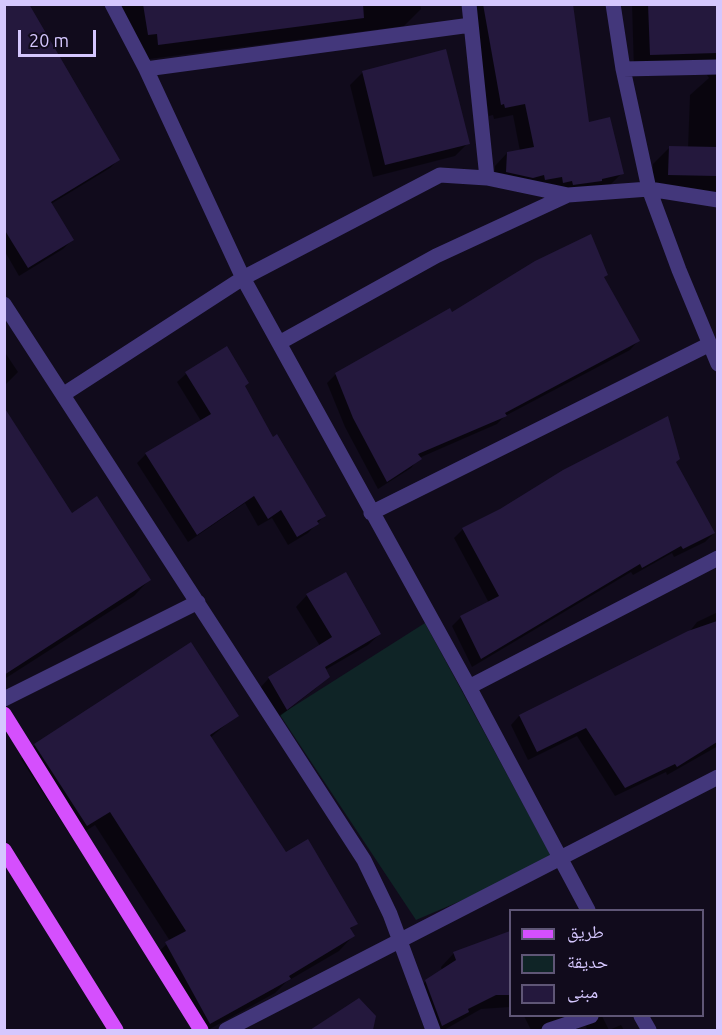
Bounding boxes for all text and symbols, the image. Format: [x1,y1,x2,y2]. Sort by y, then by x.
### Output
scale bar [21,18,99,56]
text: 20 m [29,30,69,50]
legend [509,909,704,1017]
text: طريق [567,921,604,941]
text: حديقة [567,951,608,971]
text: مبنى [567,981,598,1001]

